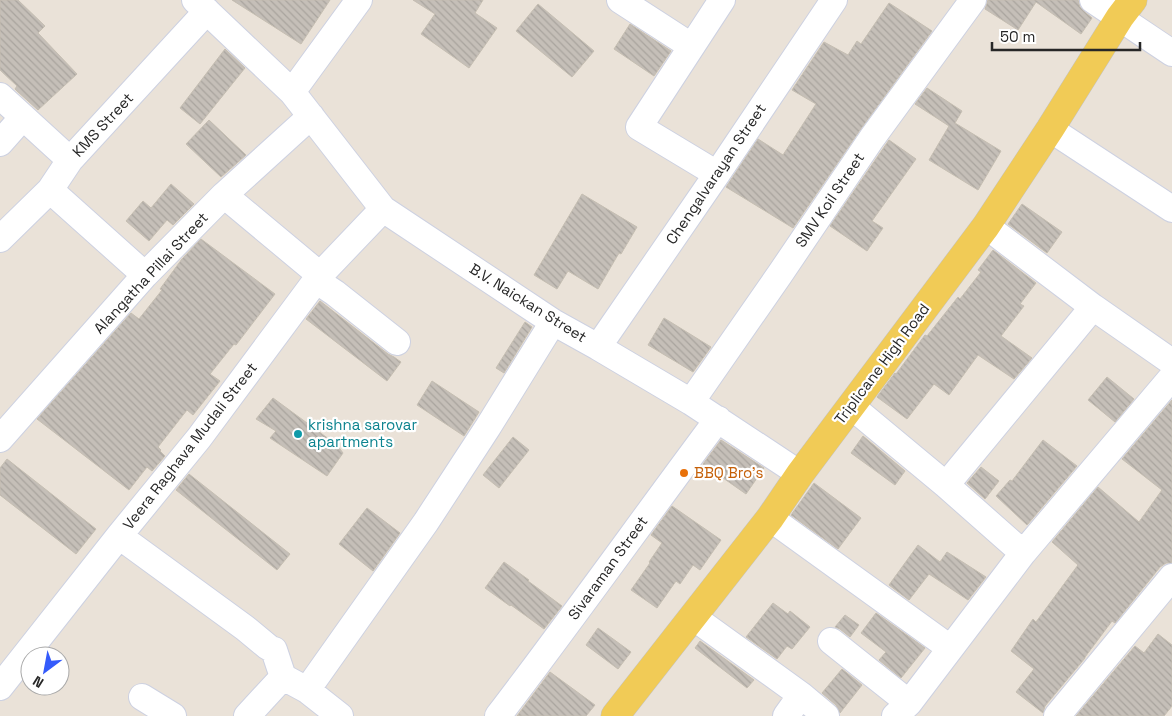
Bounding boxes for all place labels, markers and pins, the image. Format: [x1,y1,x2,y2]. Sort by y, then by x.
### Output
place label: krishna sarovar apartments [308,415,417,451]
marker: krishna sarovar apartments [292,428,304,440]
place label: BBQ Bro's [694,463,764,482]
marker: BBQ Bro's [678,467,690,479]

